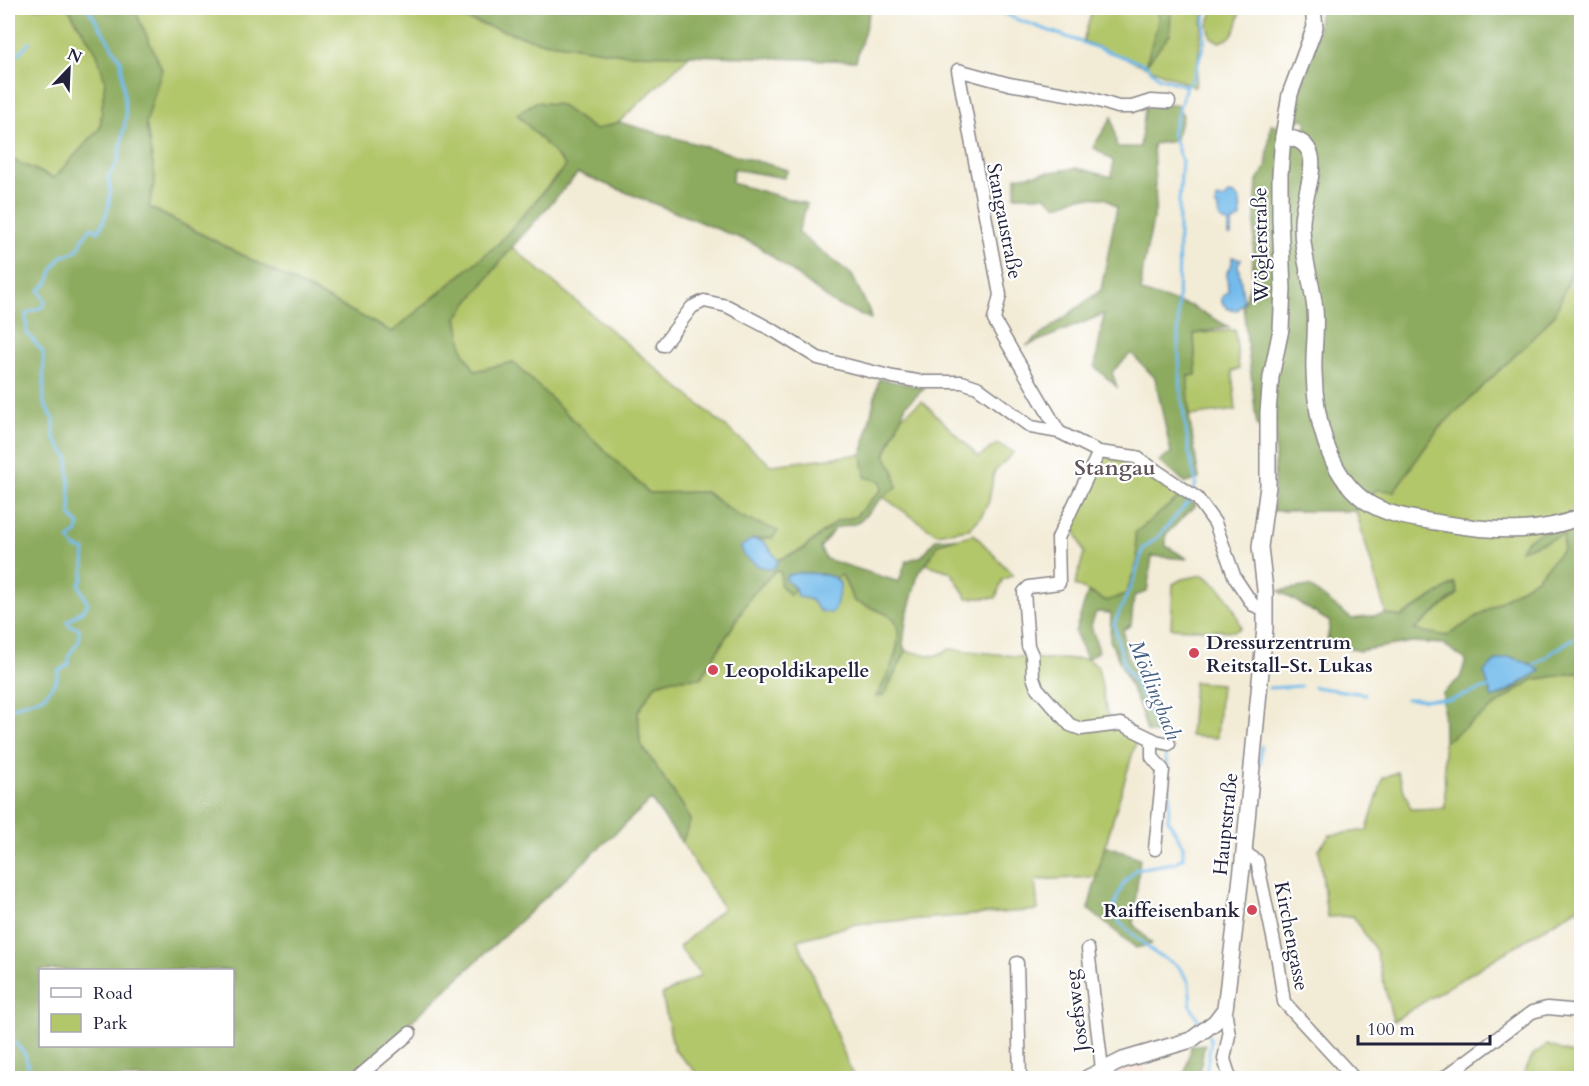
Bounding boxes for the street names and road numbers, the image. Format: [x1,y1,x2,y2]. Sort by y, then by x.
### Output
street label: Stangaustraße [980,161,1029,281]
street label: Wöglerstraße [1246,187,1275,304]
street label: Hauptstraße [1207,771,1244,877]
street label: Kirchengasse [1268,879,1315,993]
street label: Josefsweg [1058,968,1095,1056]

